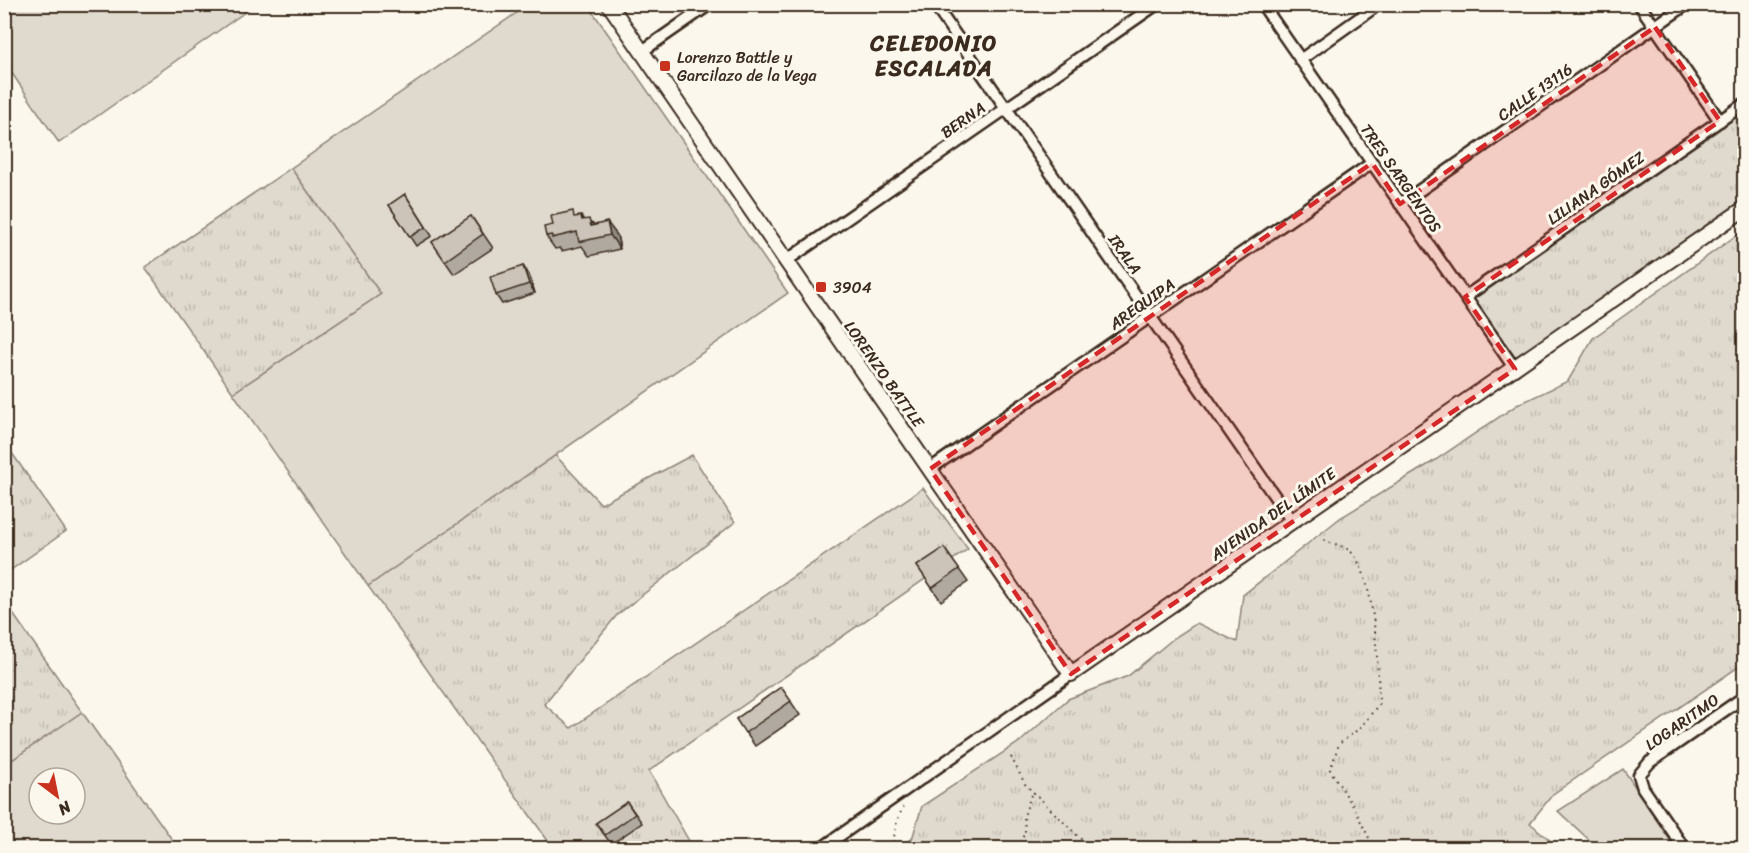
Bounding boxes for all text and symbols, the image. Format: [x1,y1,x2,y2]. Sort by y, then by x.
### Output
district label: CELEDONIO ESCALADA [869,24,998,88]
place label: Lorenzo Battle y Garcilazo de la Vega [677,43,818,90]
street label: CALLE 13116 [1491,55,1579,129]
marker: Lorenzo Battle y Garcilazo de la Vega [658,59,672,73]
street label: BERNA [934,94,992,146]
street label: TRES SARGENTOS [1352,117,1450,239]
street label: LILIANA GÓMEZ [1541,143,1652,233]
street label: IRALA [1100,227,1150,280]
street label: AREQUIPA [1102,270,1181,338]
place label: 3904 [833,273,872,302]
marker: 3904 [814,280,828,294]
street label: LORENZO BATTLE [836,314,933,435]
street label: AVENIDA DEL LÍMITE [1203,459,1343,569]
street label: LOGARITMO [1639,686,1725,758]
north arrow [27,766,87,826]
text: N [52,793,78,824]

